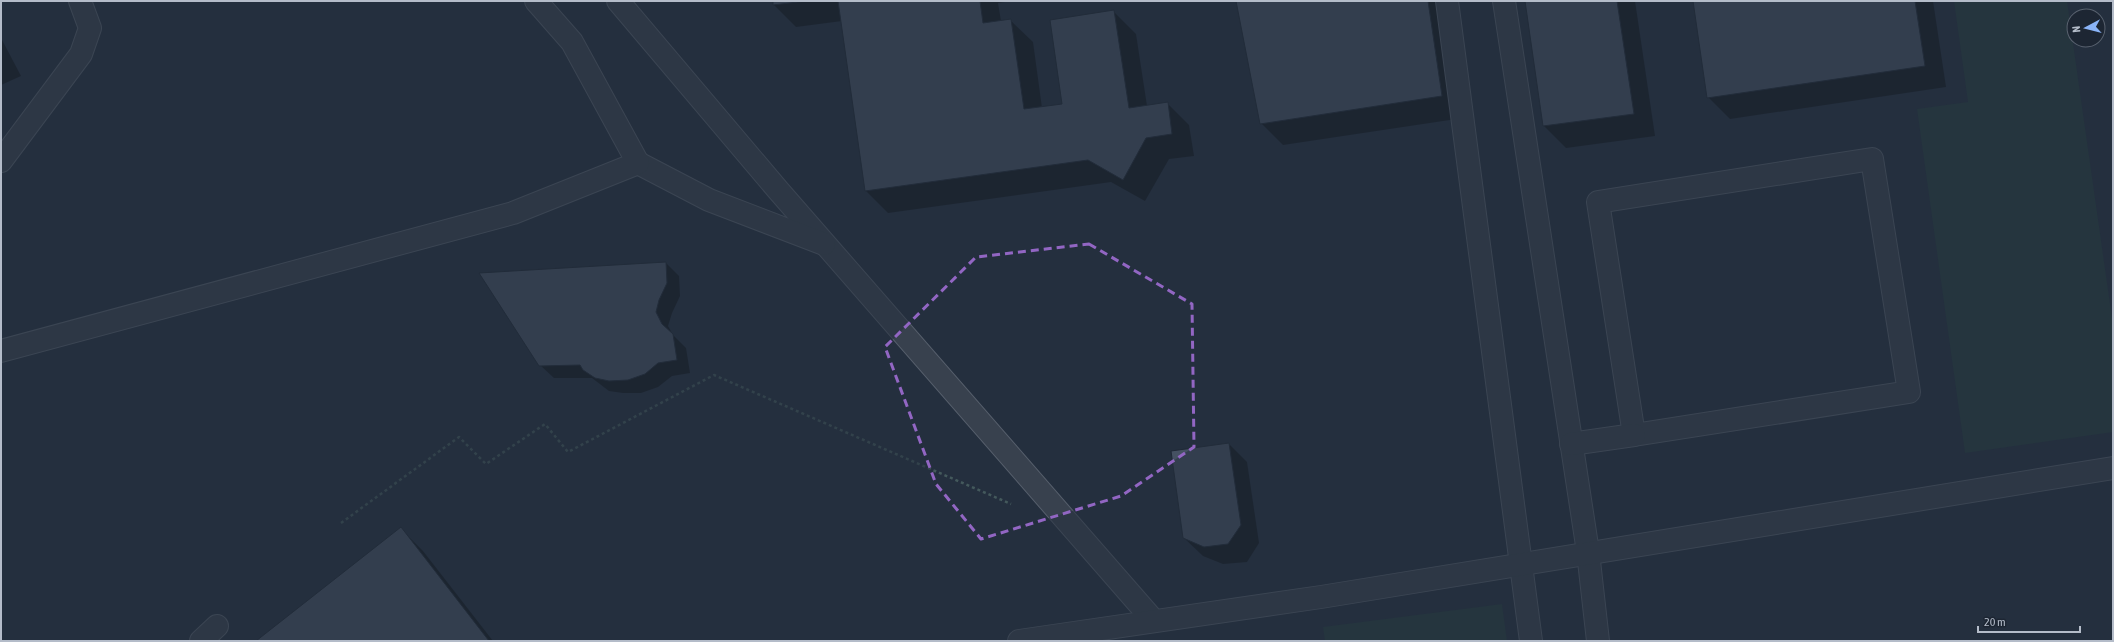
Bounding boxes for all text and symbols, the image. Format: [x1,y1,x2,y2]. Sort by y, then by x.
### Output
north arrow [2066,8,2106,48]
text: N [2070,25,2082,33]
scale bar [1978,608,2080,634]
text: 20 m [1984,615,2006,629]

